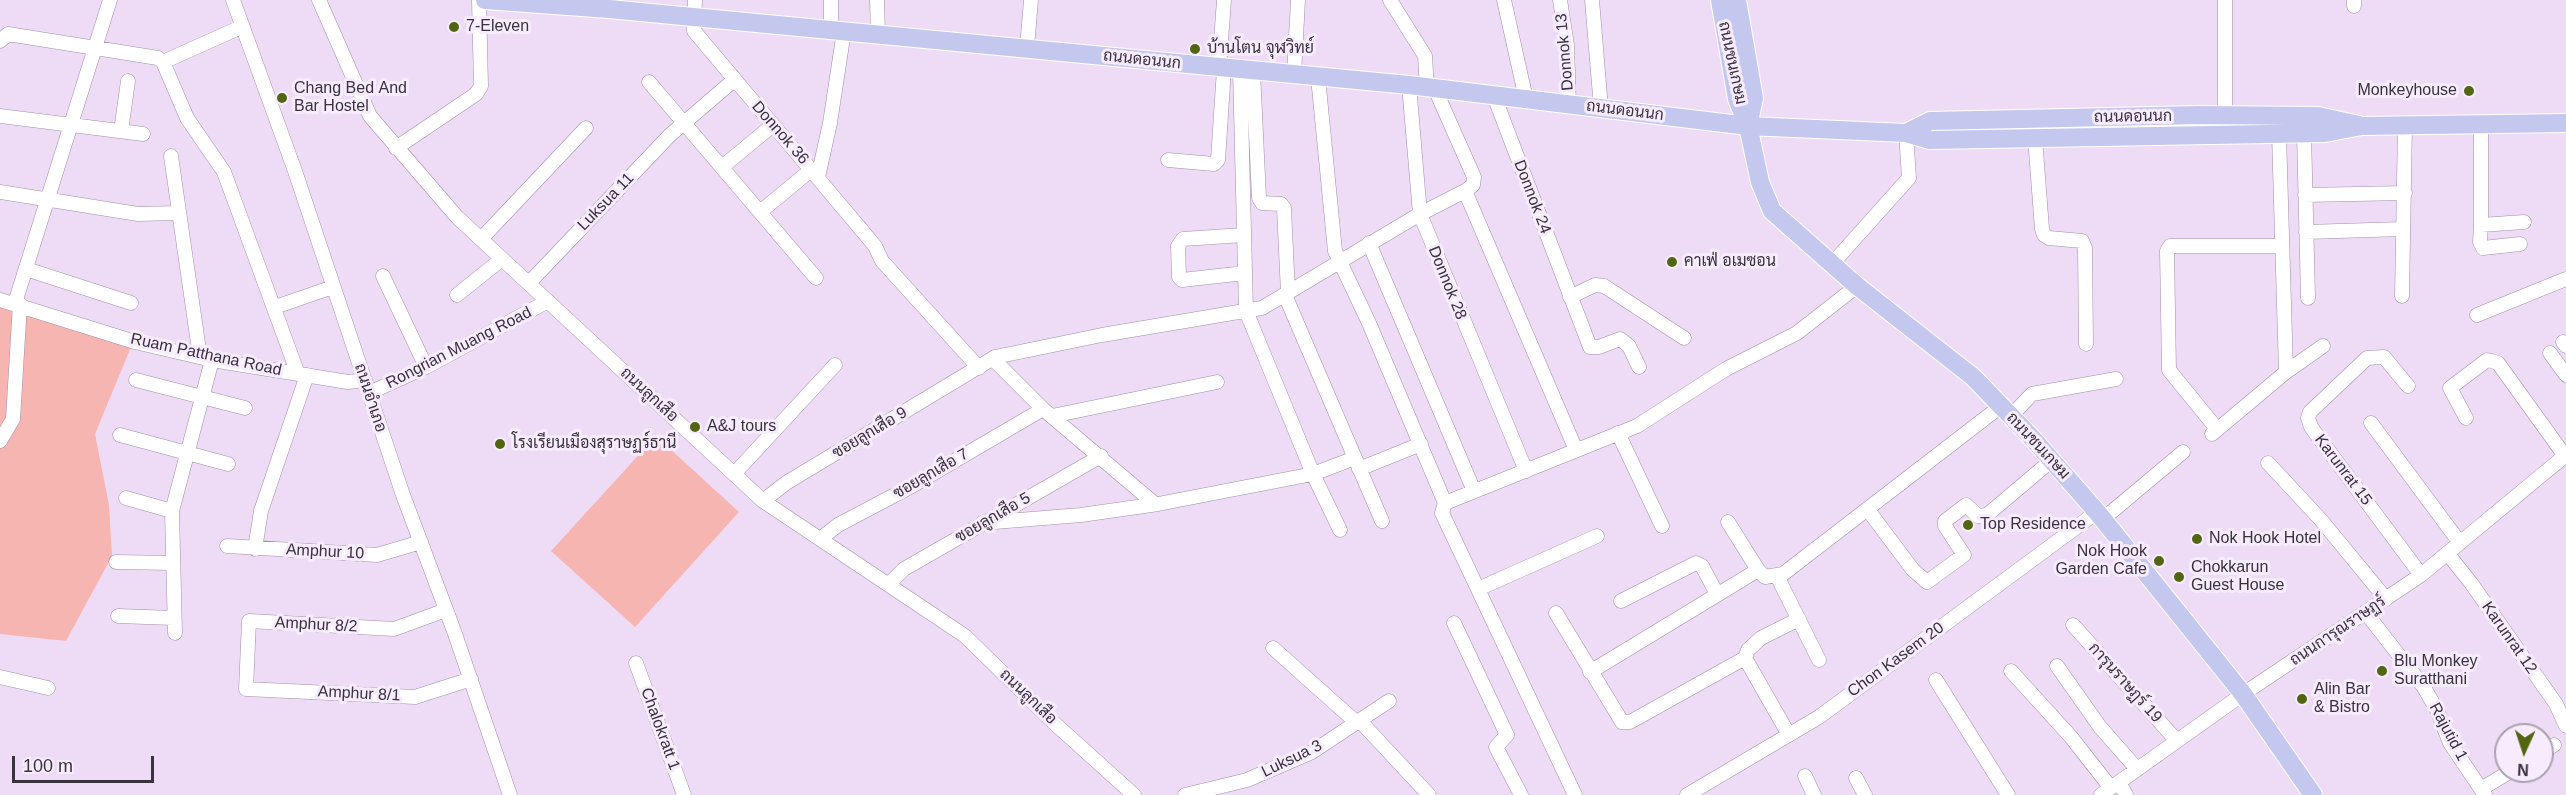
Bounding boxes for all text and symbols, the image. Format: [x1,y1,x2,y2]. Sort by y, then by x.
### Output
street label: Donnok 13 [1552,13,1578,91]
place label: 7-Eleven [466,17,529,37]
marker: 7-Eleven [447,20,461,34]
street label: ถนนชนเกษม [1714,20,1750,106]
place label: บ้านโตน จุฬวิทย์ [1207,39,1314,59]
marker: บ้านโตน จุฬวิทย์ [1188,42,1202,56]
street label: ถนนดอนนก [1102,46,1182,74]
place label: Chang Bed And Bar Hostel [294,79,407,117]
place label: Monkeyhouse [2357,81,2457,101]
marker: Monkeyhouse [2462,84,2476,98]
marker: Chang Bed And Bar Hostel [275,91,289,105]
street label: Donnok 36 [747,97,813,169]
street label: ถนนดอนนก [1585,97,1665,125]
street label: ถนนดอนนก [2094,107,2172,127]
street label: Donnok 24 [1509,157,1555,237]
street label: Luksua 11 [574,169,638,235]
street label: Donnok 28 [1424,244,1470,322]
place label: คาเฟ่ อเมซอน [1684,252,1776,272]
marker: คาเฟ่ อเมซอน [1665,255,1679,269]
street label: Rongrian Muang Road [383,303,535,393]
street label: Ruam Patthana Road [129,330,283,380]
street label: ถนนอำเภอ [350,361,390,435]
street label: ถนนลูกเสือ [616,363,682,427]
street label: ซอยลูกเสือ 9 [829,403,911,463]
street label: ถนนชนเกษม [2002,409,2074,483]
place label: A&J tours [707,417,776,437]
marker: A&J tours [688,420,702,434]
street label: Karunrat 15 [2310,431,2376,509]
place label: โรงเรียนเมืองสุราษฏร์ธานี [512,434,676,454]
marker: โรงเรียนเมืองสุราษฏร์ธานี [493,437,507,451]
street label: ซอยลูกเสือ 7 [890,445,972,503]
street label: ซอยลูกเสือ 5 [952,489,1034,547]
place label: Top Residence [1980,515,2086,535]
marker: Top Residence [1961,518,1975,532]
place label: Nok Hook Hotel [2209,529,2321,549]
marker: Nok Hook Hotel [2190,532,2204,546]
street label: Amphur 10 [285,540,365,564]
place label: Nok Hook Garden Cafe [2055,542,2147,580]
marker: Nok Hook Garden Cafe [2152,554,2166,568]
place label: Chokkarun Guest House [2191,558,2284,596]
marker: Chokkarun Guest House [2172,570,2186,584]
street label: ถนนการุณราษฏร์ [2286,592,2390,670]
street label: Karunrat 12 [2477,598,2541,678]
street label: Amphur 8/2 [274,613,358,637]
street label: Chon Kasem 20 [1844,619,1948,701]
street label: การุนราษฏร์ 19 [2084,639,2166,727]
place label: Blu Monkey Suratthani [2394,652,2478,690]
marker: Blu Monkey Suratthani [2375,664,2389,678]
street label: ถนนลูกเสือ [996,665,1060,729]
place label: Alin Bar & Bistro [2314,680,2370,718]
street label: Amphur 8/1 [317,682,401,706]
street label: Chalokratt 1 [636,685,684,773]
marker: Alin Bar & Bistro [2295,692,2309,706]
street label: Rajutid 1 [2425,700,2471,764]
north arrow [2494,723,2554,783]
street label: Luksua 3 [1259,736,1325,782]
scale bar [15,744,158,782]
text: 100 m [23,756,73,776]
text: N [2517,761,2529,778]

